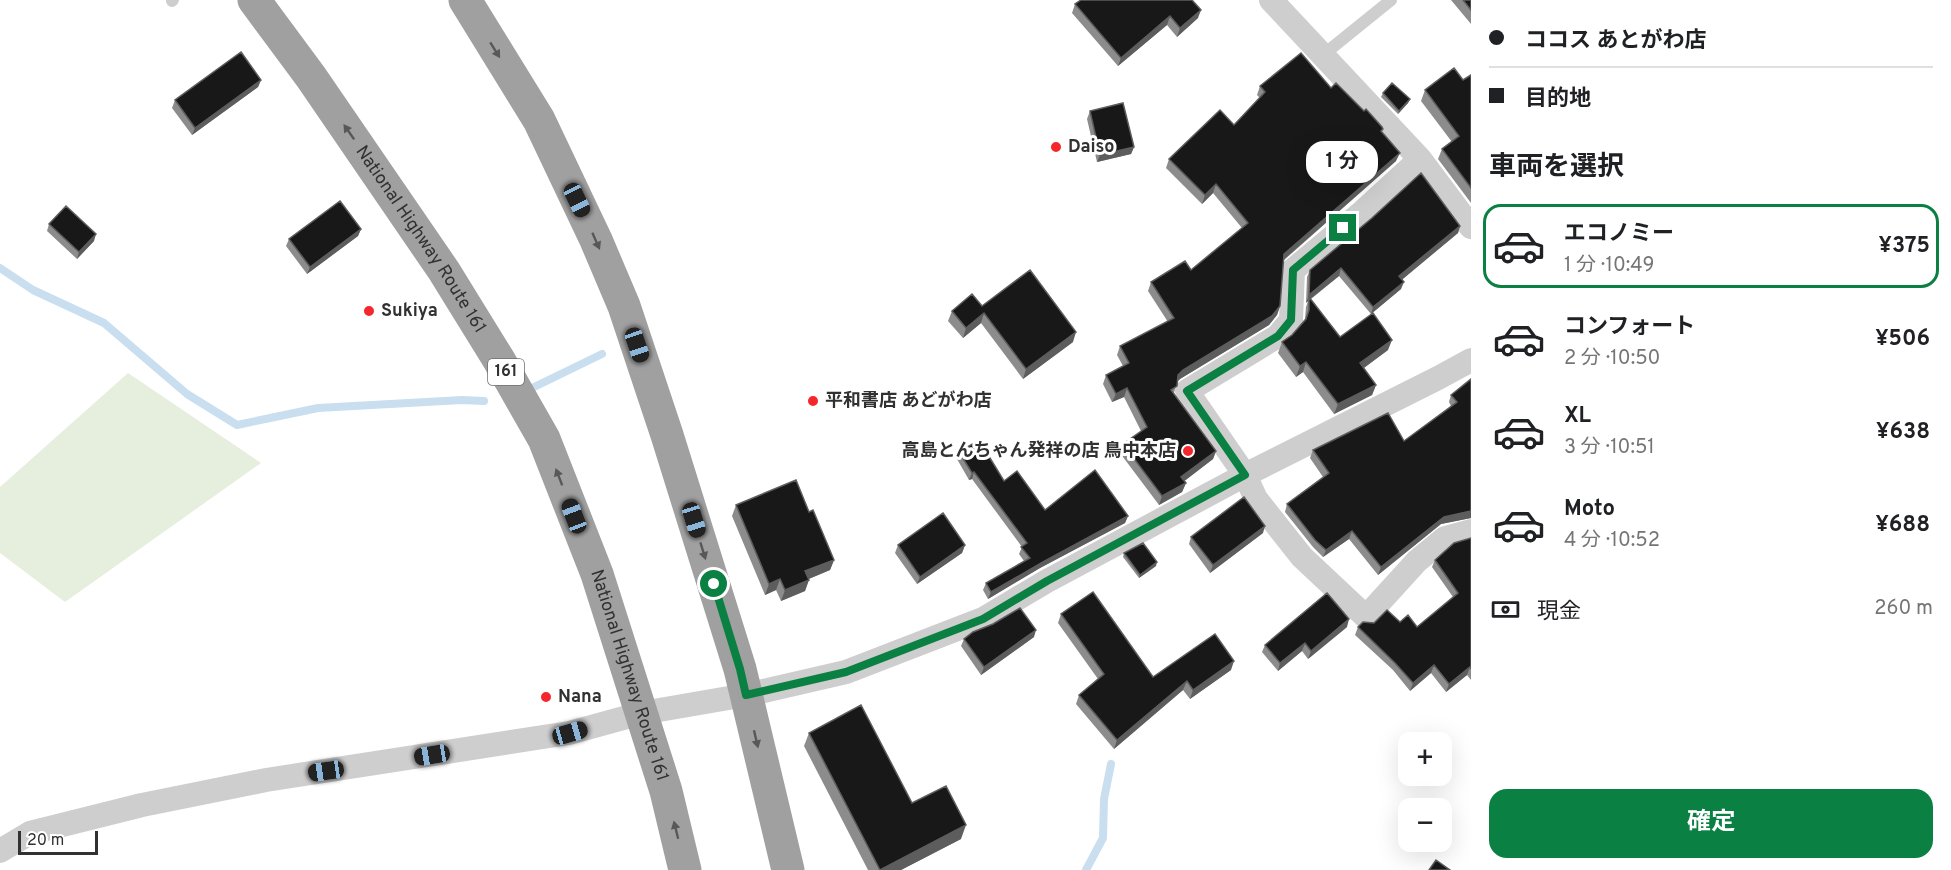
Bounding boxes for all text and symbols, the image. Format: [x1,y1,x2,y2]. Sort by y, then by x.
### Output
text: ココス あとがわ店 [1525,28,1707,55]
one-way arrow [490,42,501,58]
text: 目的地 [1525,86,1591,113]
one-way arrow [343,124,354,140]
place label: Daiso [1068,136,1114,159]
marker: Daiso [1049,140,1063,154]
street label: National Highway Route 161 [350,141,491,338]
callout: 1 分 [1307,141,1379,183]
text: 1 分 [1326,149,1359,175]
text: 車両を選択 [1489,151,1624,185]
car [561,180,593,220]
route end [1329,214,1356,241]
icon: car [1492,219,1546,273]
text: エコノミー [1564,221,1674,248]
one-way arrow [591,232,601,250]
text: ¥375 [1879,233,1930,260]
text: 1 分 · 10:49 [1564,253,1654,279]
place label: Sukiya [381,300,438,323]
marker: Sukiya [362,304,376,318]
icon: car [1492,312,1546,366]
text: コンフォート [1564,314,1695,341]
car [623,325,651,365]
text: ¥506 [1875,326,1930,353]
text: 2 分 · 10:50 [1564,346,1660,372]
road number: 161 [488,359,524,385]
place label: 平和書店 あどがわ店 [825,390,992,413]
marker: 平和書店 あどがわ店 [806,394,820,408]
text: XL [1564,403,1591,430]
icon: car [1492,405,1546,459]
text: ¥638 [1876,419,1930,446]
text: 3 分 · 10:51 [1564,435,1655,461]
place label: 高島とんちゃん発祥の店 鳥中本店 [902,440,1176,463]
marker: 高島とんちゃん発祥の店 鳥中本店 [1181,444,1195,458]
one-way arrow [554,468,563,486]
car [559,496,589,536]
text: Moto [1564,496,1615,523]
icon: car [1492,498,1546,552]
car [680,500,708,540]
text: ¥688 [1875,512,1930,539]
text: 4 分 · 10:52 [1564,528,1660,554]
one-way arrow [699,542,709,560]
street label: National Highway Route 161 [585,567,674,784]
route start [700,570,727,597]
icon: cash [1489,593,1522,626]
text: 260 m [1874,596,1933,622]
text: 現金 [1537,599,1581,626]
place label: Nana [558,686,602,709]
marker: Nana [539,690,553,704]
car [550,719,590,747]
one-way arrow [752,730,762,748]
map controls [1398,732,1452,852]
button: + [1398,732,1452,786]
car [413,743,451,767]
car [307,760,345,782]
button: 確定 [1489,789,1933,858]
button: − [1398,798,1452,852]
one-way arrow [670,821,680,839]
scale bar [18,828,98,856]
text: 20 m [27,831,64,851]

